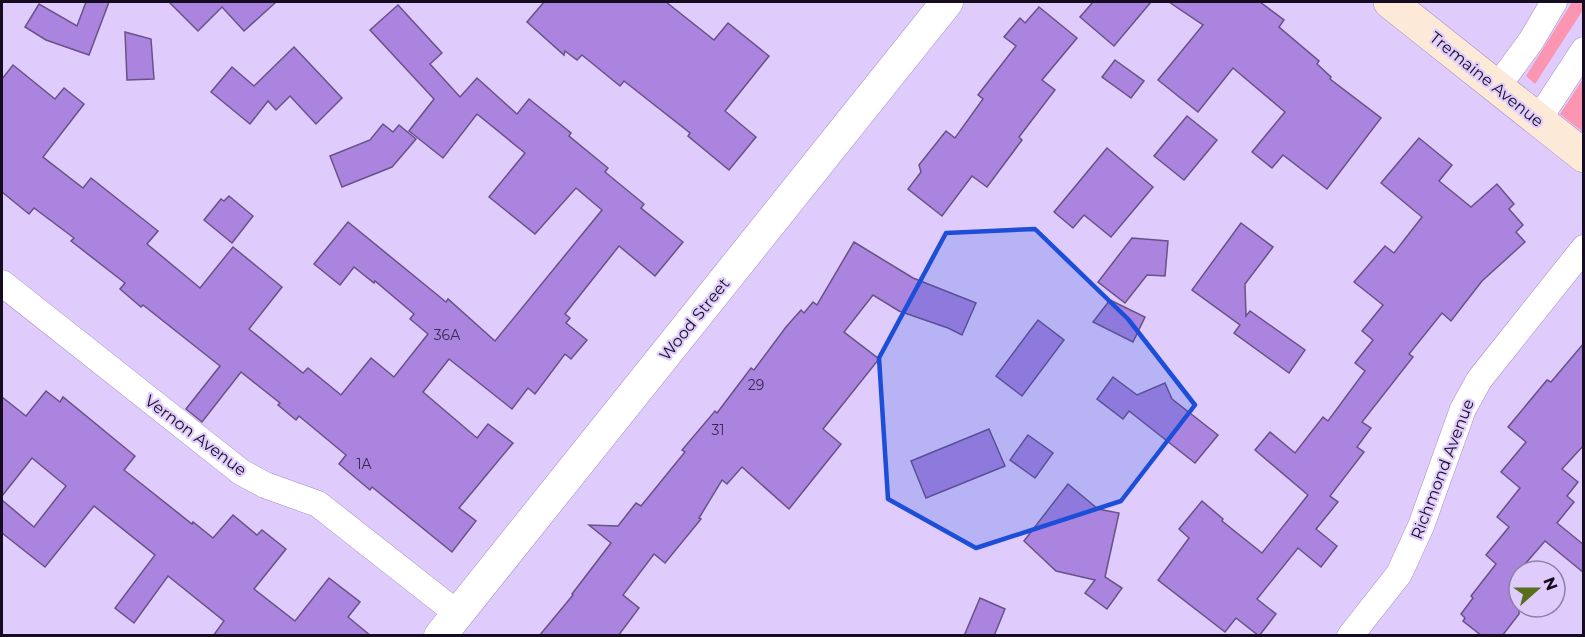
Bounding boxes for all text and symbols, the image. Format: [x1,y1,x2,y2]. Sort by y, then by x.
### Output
street label: Tremaine Avenue [1426,28,1547,131]
street label: Wood Street [655,274,734,364]
house number: 36A [434,326,461,344]
house number: 29 [748,376,764,394]
street label: Vernon Avenue [141,391,250,480]
street label: Richmond Avenue [1407,396,1478,542]
house number: 31 [712,421,724,439]
house number: 1A [356,455,373,473]
north arrow [1507,559,1567,619]
text: N [1539,574,1562,593]

